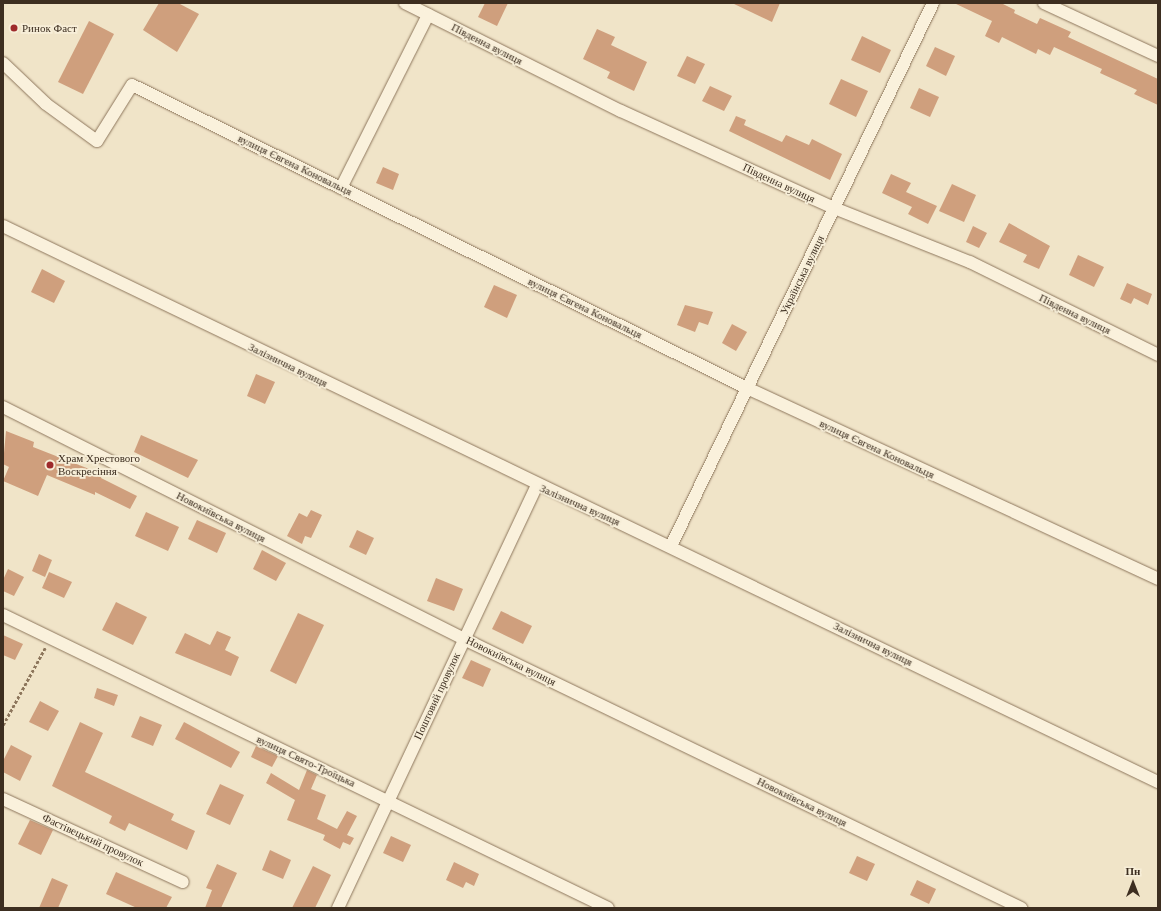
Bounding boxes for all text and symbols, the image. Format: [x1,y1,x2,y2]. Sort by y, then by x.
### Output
street label: Південна вулиця [449,20,525,68]
place label: Ринок Фаст [22,21,77,35]
marker: Ринок Фаст [9,23,19,33]
street label: вулиця Євгена Коновальця [236,132,354,198]
street label: Південна вулиця [741,161,817,205]
street label: Українська вулиця [777,233,827,317]
street label: вулиця Євгена Коновальця [526,275,644,341]
street label: Південна вулиця [1037,291,1113,337]
street label: Залізнична вулиця [246,340,330,390]
street label: вулиця Євгена Коновальця [817,417,937,481]
place label: Храм Хрестового Воскресіння [58,452,140,478]
marker: Храм Хрестового Воскресіння [45,460,55,470]
street label: Залізнична вулиця [538,481,622,529]
street label: Новокиївська вулиця [174,489,268,545]
street label: Залізнична вулиця [831,619,915,669]
street label: Новокиївська вулиця [464,634,558,688]
street label: Поштовий провулок [411,650,463,742]
street label: вулиця Свято-Троїцька [254,732,358,790]
street label: Новокиївська вулиця [755,775,849,829]
street label: Фастівецький провулок [40,811,146,869]
north arrow [1113,863,1153,903]
text: Пн [1126,865,1140,877]

